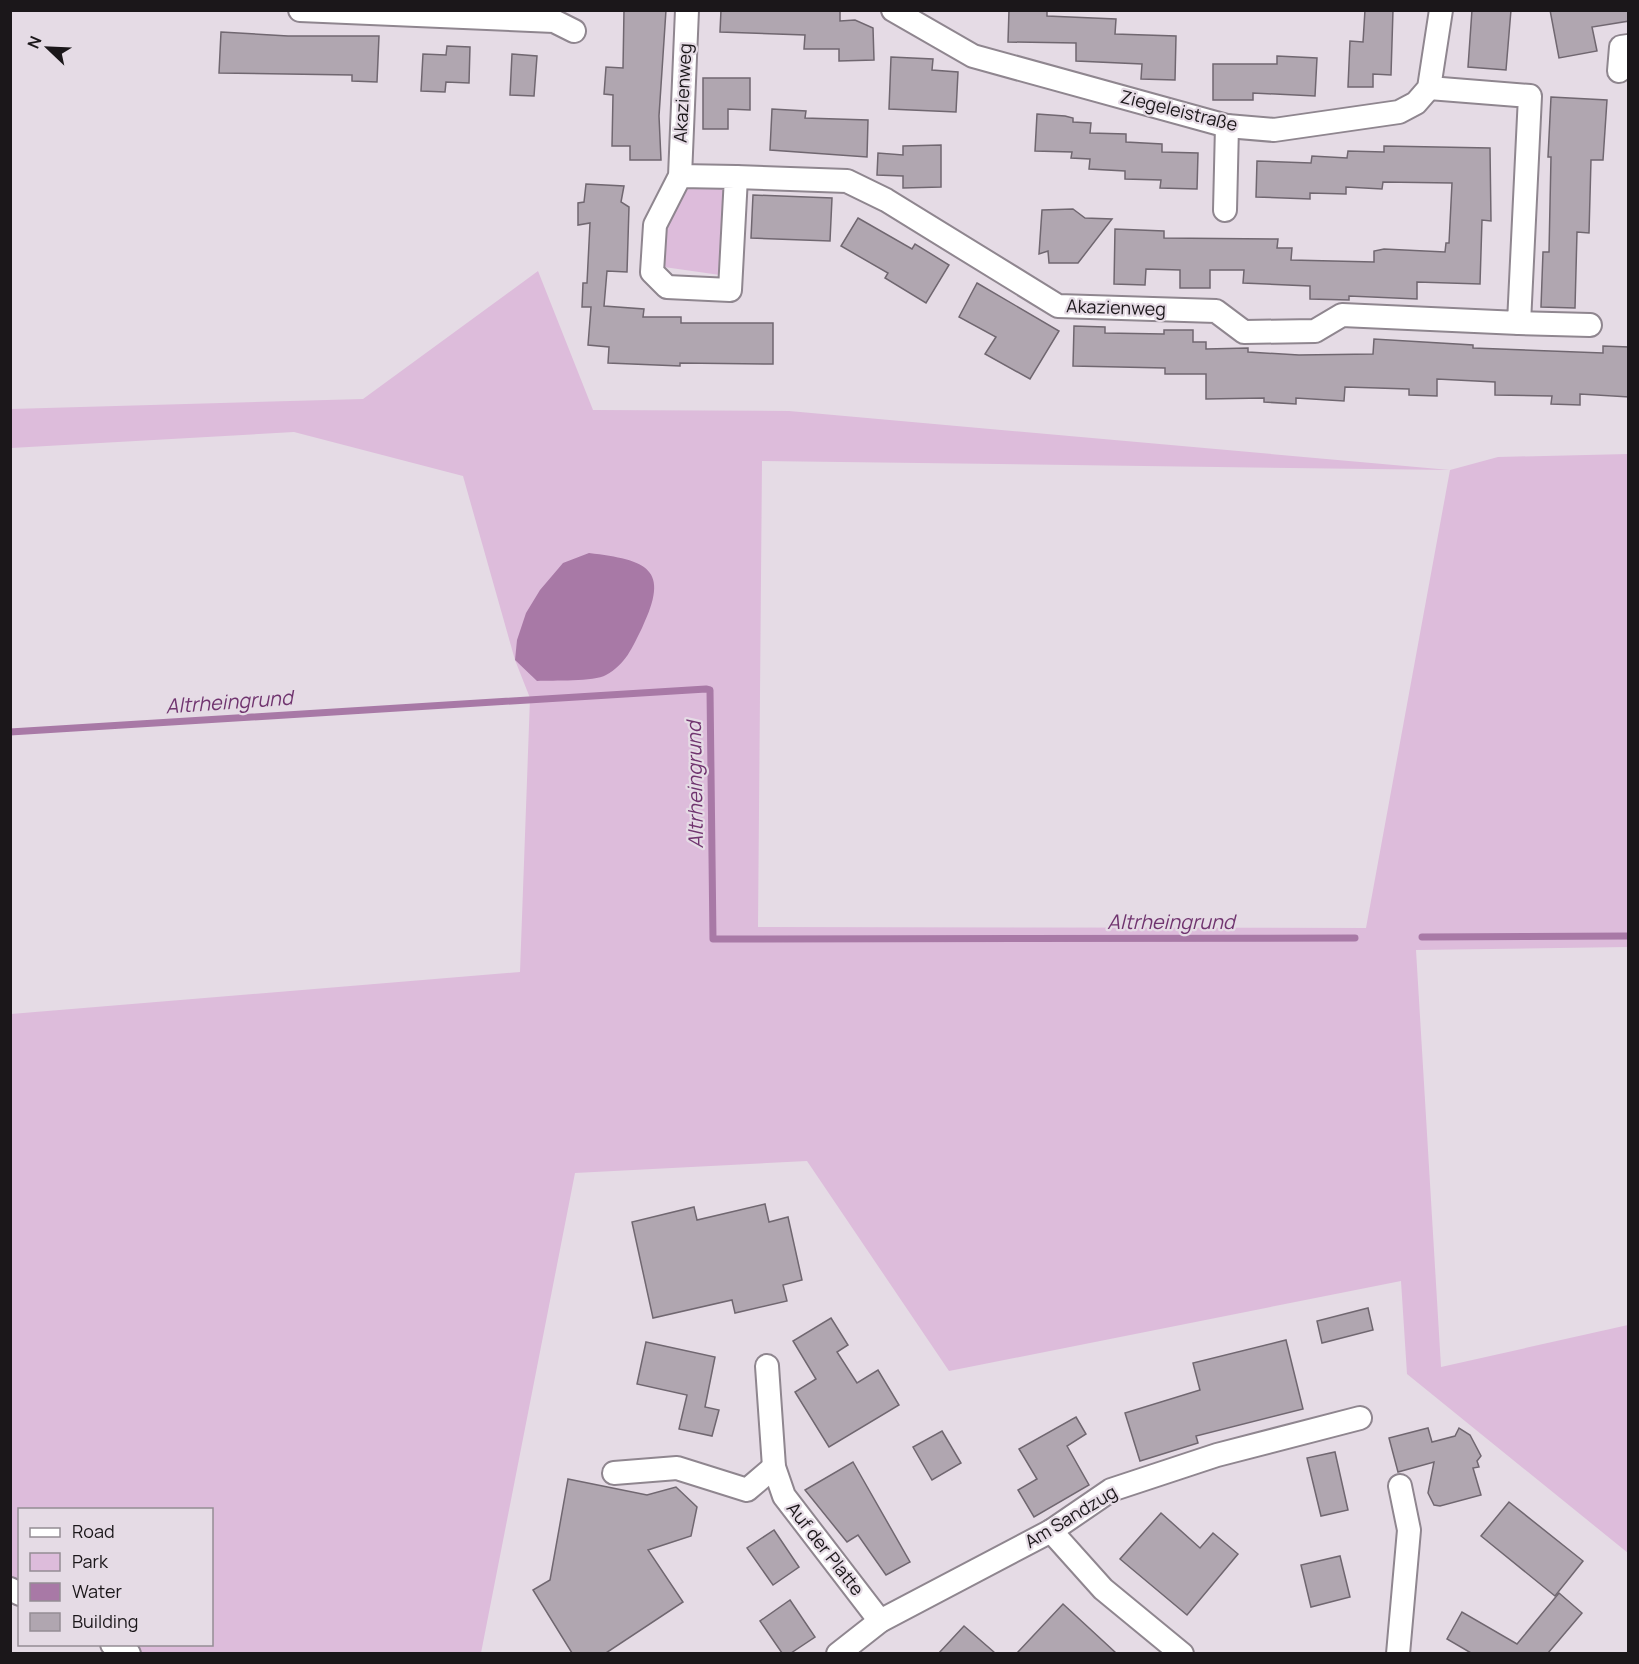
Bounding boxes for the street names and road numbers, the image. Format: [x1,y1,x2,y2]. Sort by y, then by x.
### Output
street label: Akazienweg [667,43,697,143]
street label: Ziegeleistraße [1118,84,1240,136]
street label: Akazienweg [1066,293,1166,321]
street label: Am Sandzug [1020,1479,1121,1553]
street label: Auf der Platte [782,1497,870,1600]

